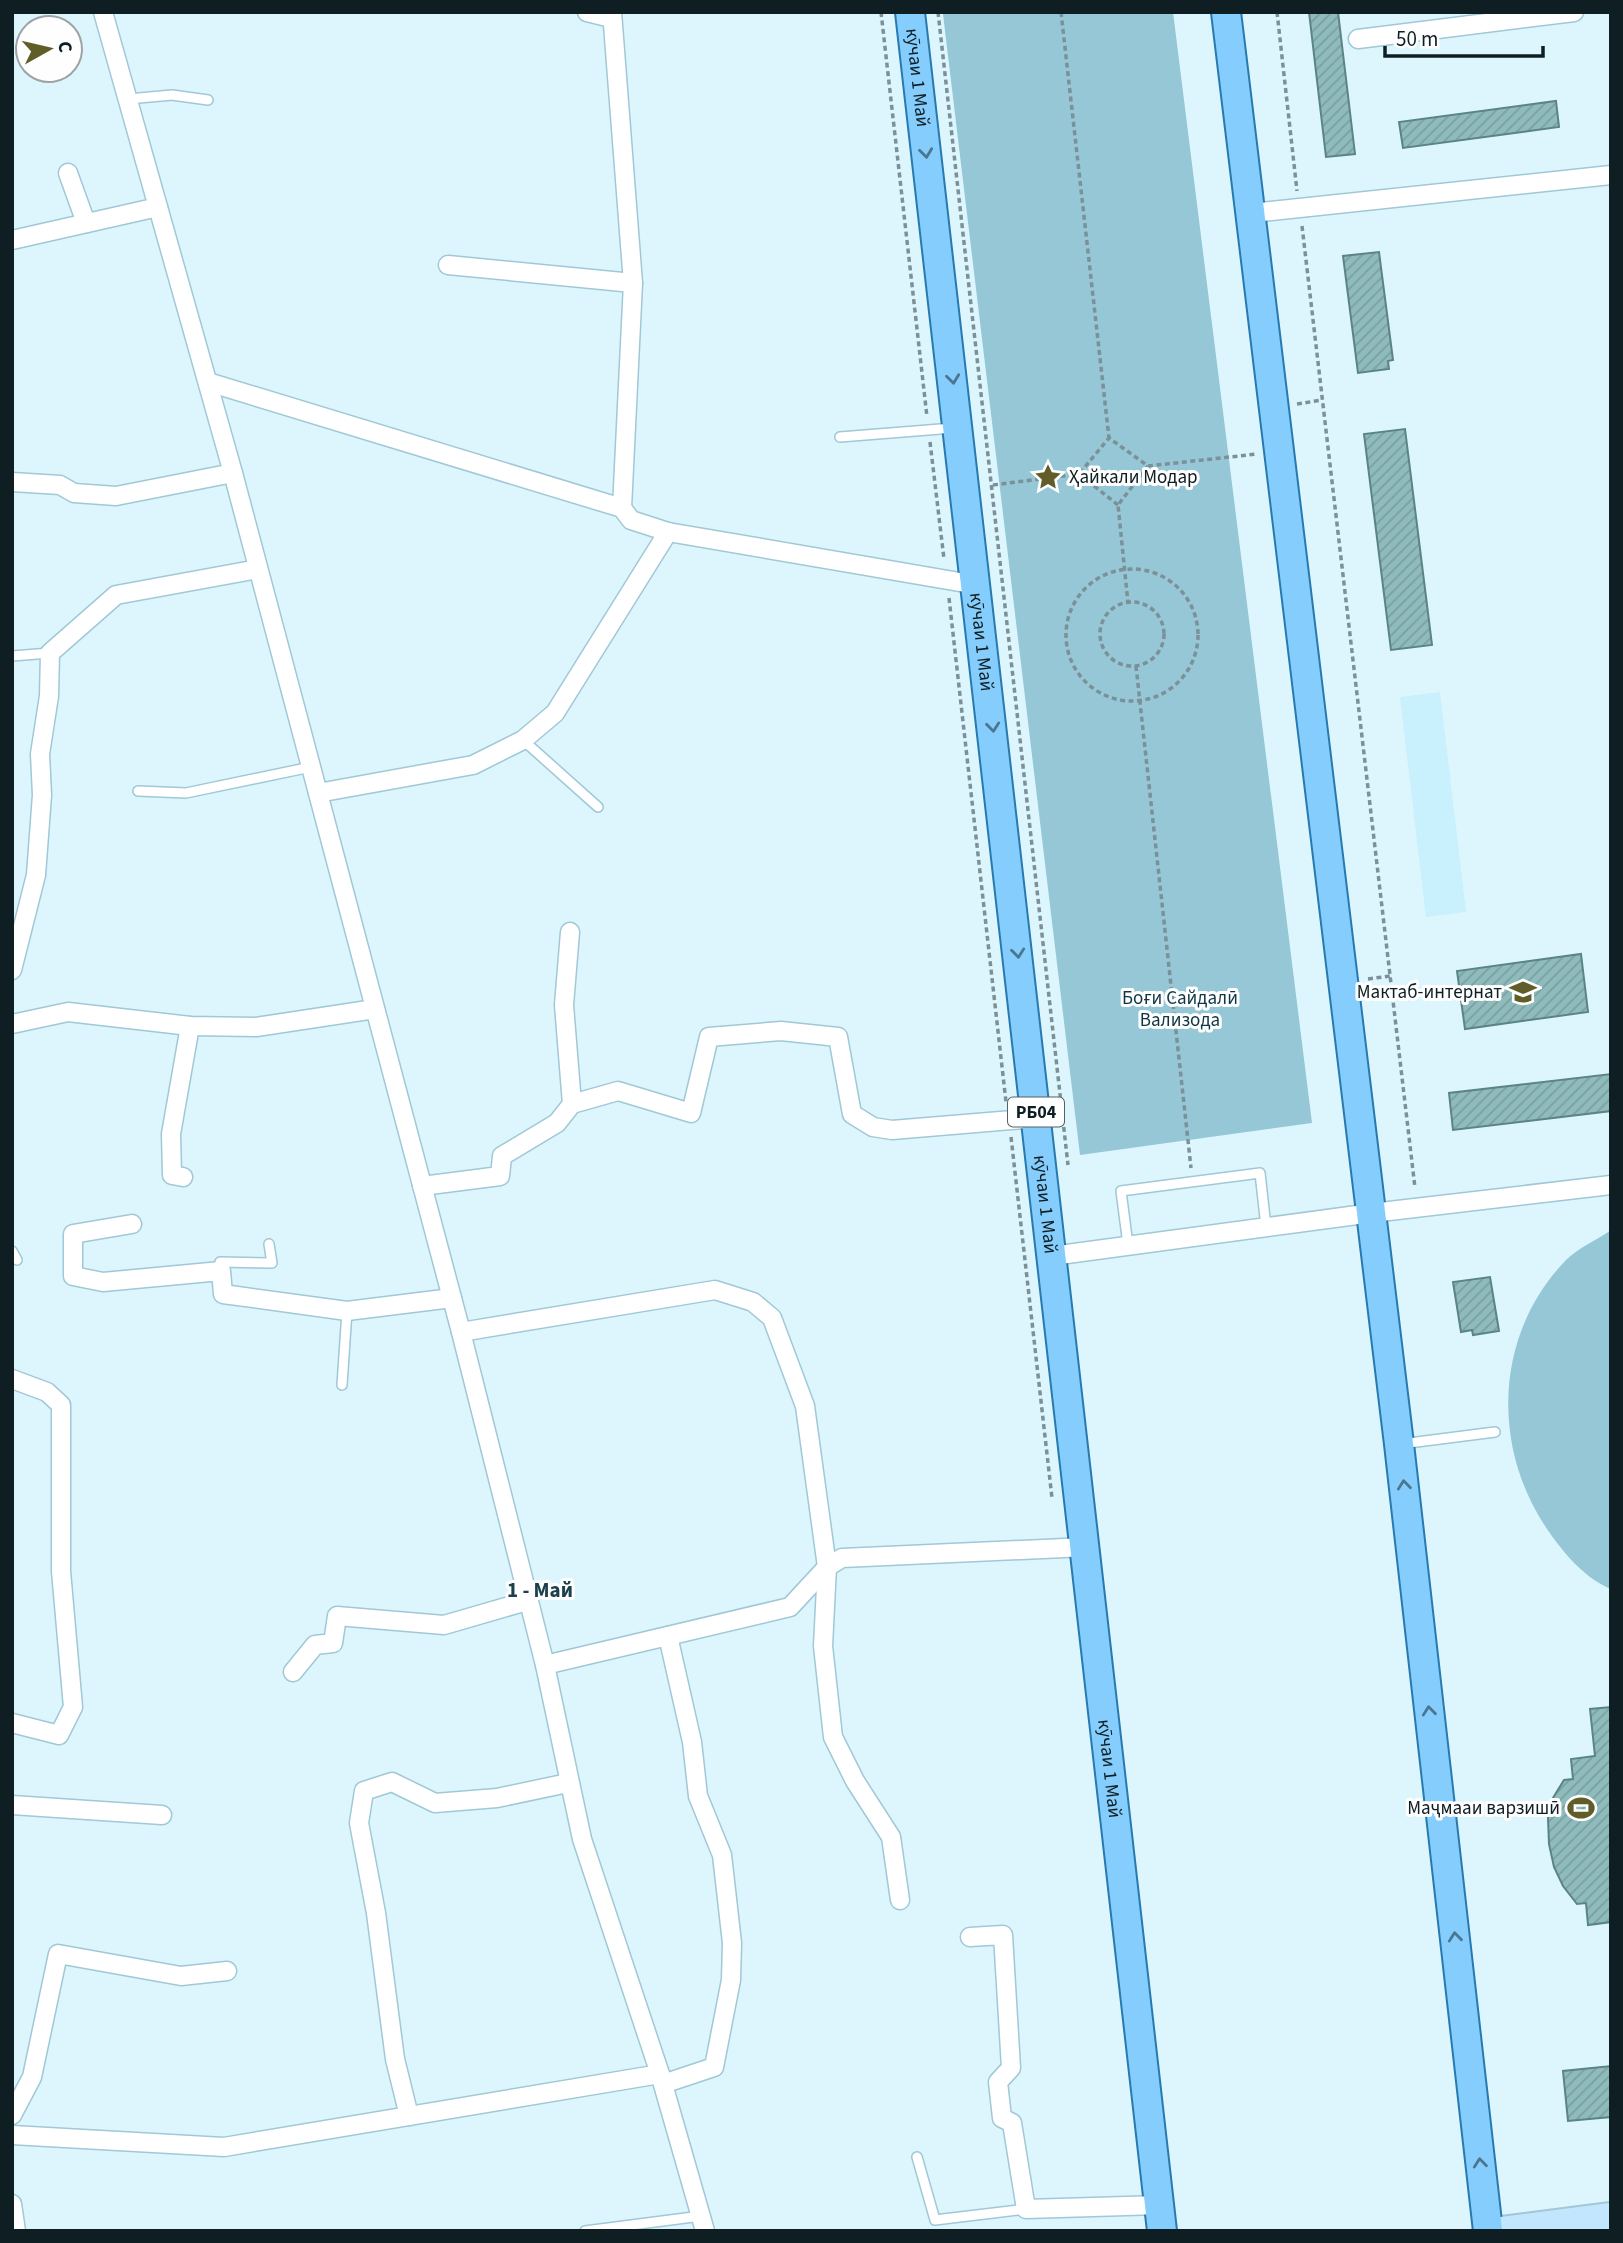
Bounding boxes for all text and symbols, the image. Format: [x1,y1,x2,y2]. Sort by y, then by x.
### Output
north arrow [14,14,84,84]
scale bar [1385,14,1542,58]
text: 50 m [1396,24,1438,54]
street label: кӯчаи 1 Май [898,27,936,128]
text: С [50,39,78,54]
one-way arrow [919,147,934,159]
one-way arrow [945,373,960,385]
place icon: Ҳайкали Модар [1033,462,1063,492]
place label: Ҳайкали Модар [1069,464,1198,491]
street label: кӯчаи 1 Май [963,591,1001,693]
one-way arrow [985,721,1000,733]
one-way arrow [1011,947,1026,959]
school or university icon: Мактаб-интернат [1508,977,1538,1007]
place label: Мактаб-интернат [1357,979,1502,1006]
park label: Боғи Сайдалӣ Вализода [1122,985,1238,1034]
road number: РБ04 [1008,1098,1064,1126]
street label: кӯчаи 1 Май [1026,1153,1064,1255]
one-way arrow [1396,1479,1411,1491]
district label: 1 - Май [507,1575,573,1605]
one-way arrow [1422,1705,1437,1717]
street label: кӯчаи 1 Май [1090,1718,1129,1820]
sports icon: Маҷмааи варзишӣ [1566,1793,1596,1823]
place label: Маҷмааи варзишӣ [1407,1795,1560,1822]
one-way arrow [1447,1931,1462,1943]
one-way arrow [1473,2157,1488,2168]

